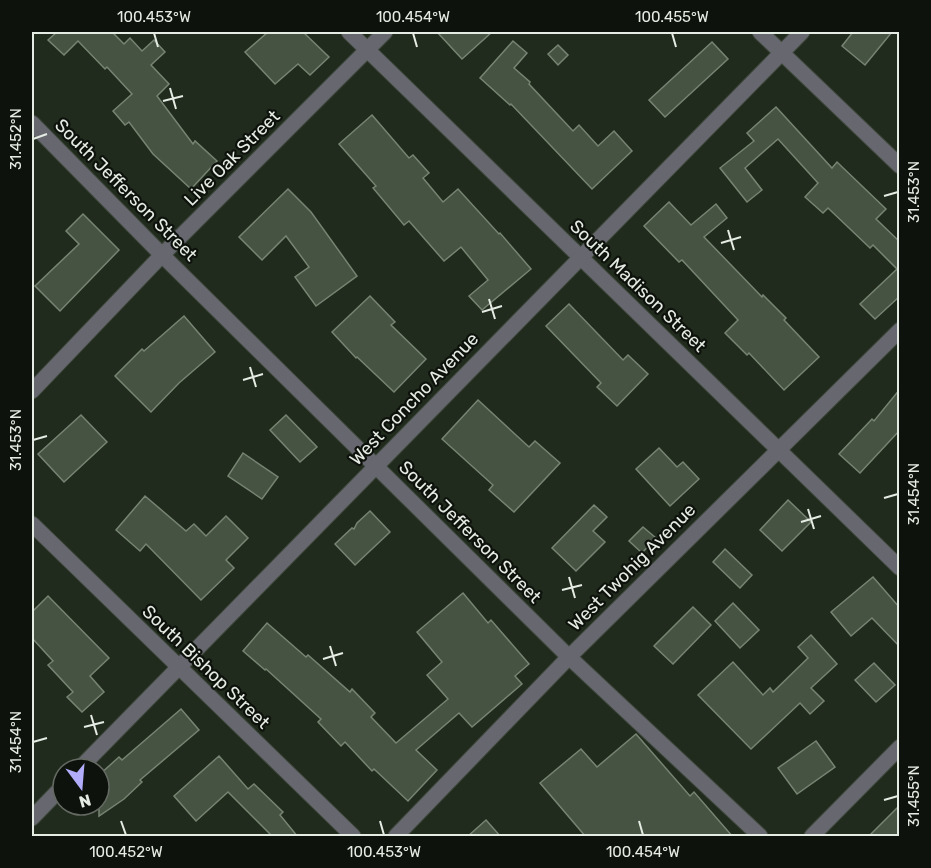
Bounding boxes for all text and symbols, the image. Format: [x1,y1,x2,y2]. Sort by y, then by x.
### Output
text: 100.453°W [117,8,191,26]
text: 100.454°W [376,8,450,26]
text: 100.455°W [635,8,709,26]
street label: Live Oak Street [180,106,284,210]
text: 31.452°N [7,108,25,170]
street label: South Jefferson Street [50,114,202,266]
text: 31.453°N [905,161,923,223]
street label: South Madison Street [565,215,711,357]
street label: West Concho Avenue [345,328,483,470]
text: 31.453°N [7,409,25,471]
street label: South Jefferson Street [394,456,546,608]
text: 31.454°N [905,463,923,525]
street label: West Twohig Avenue [564,499,700,635]
street label: South Bishop Street [138,600,274,734]
text: 31.454°N [7,711,25,773]
north arrow [51,757,111,817]
text: 31.455°N [905,765,923,827]
text: N [77,790,93,812]
text: 100.452°W [89,843,163,861]
text: 100.453°W [347,843,421,861]
text: 100.454°W [606,843,680,861]

